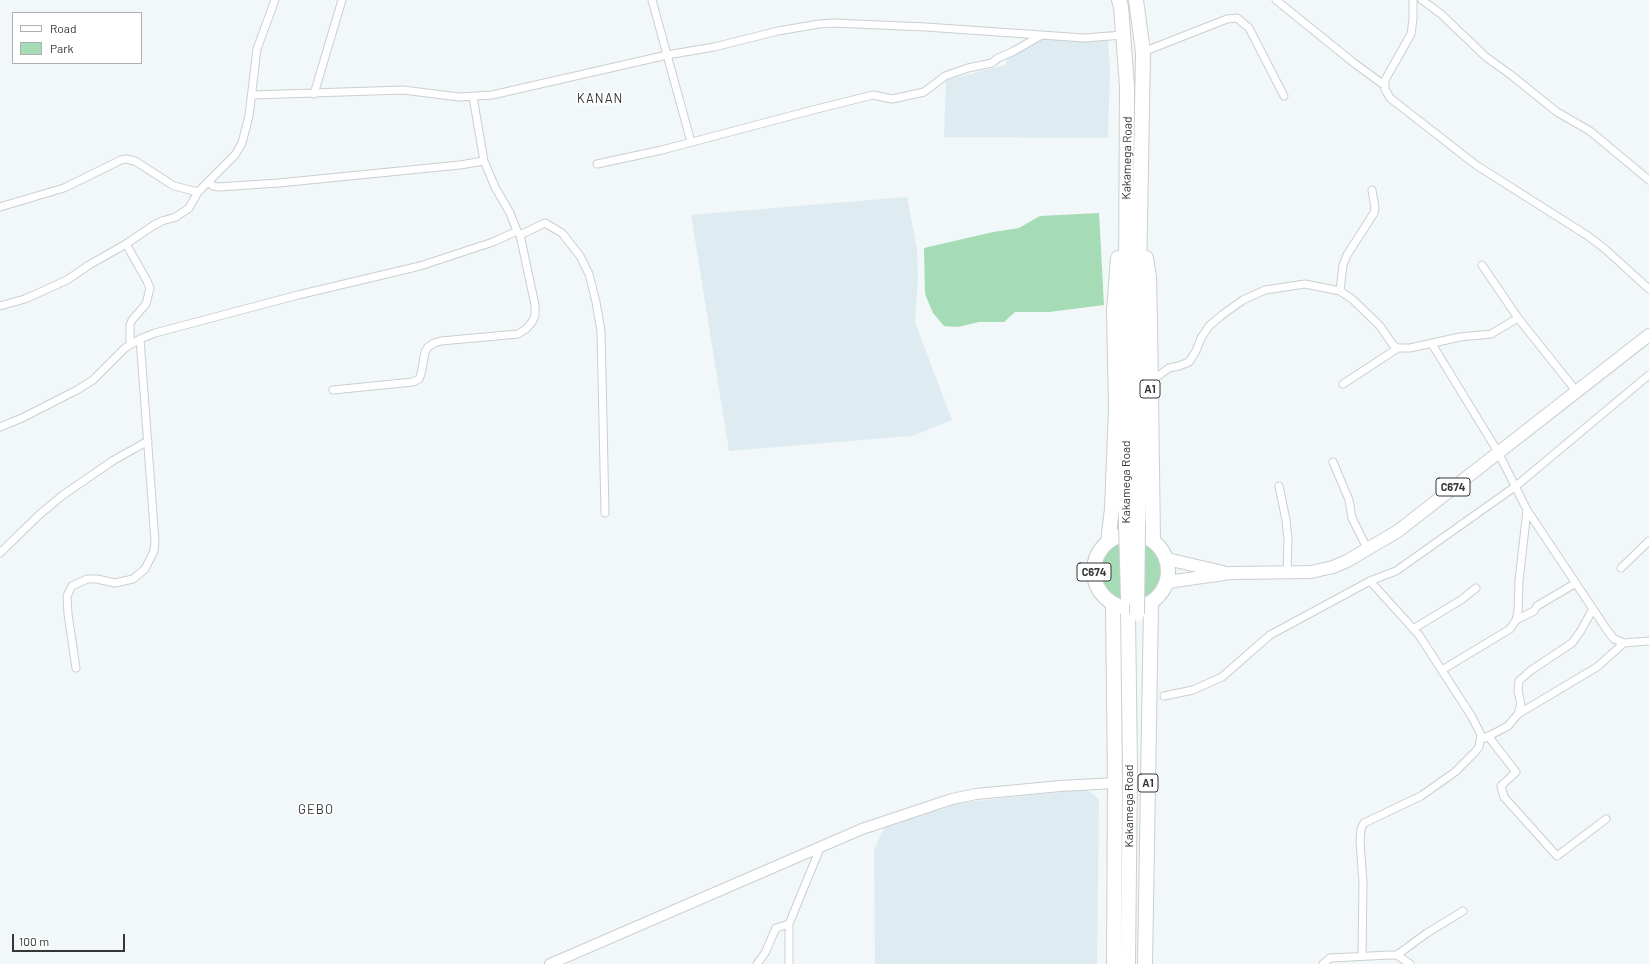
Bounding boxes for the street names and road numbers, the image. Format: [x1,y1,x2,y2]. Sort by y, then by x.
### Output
street label: Kakamega Road [1119,116,1135,200]
road number: A1 [1140,380,1160,398]
street label: Kakamega Road [1119,440,1133,524]
road number: C674 [1436,478,1470,496]
road number: C674 [1077,563,1111,581]
street label: Kakamega Road [1122,764,1136,848]
road number: A1 [1138,774,1158,792]

